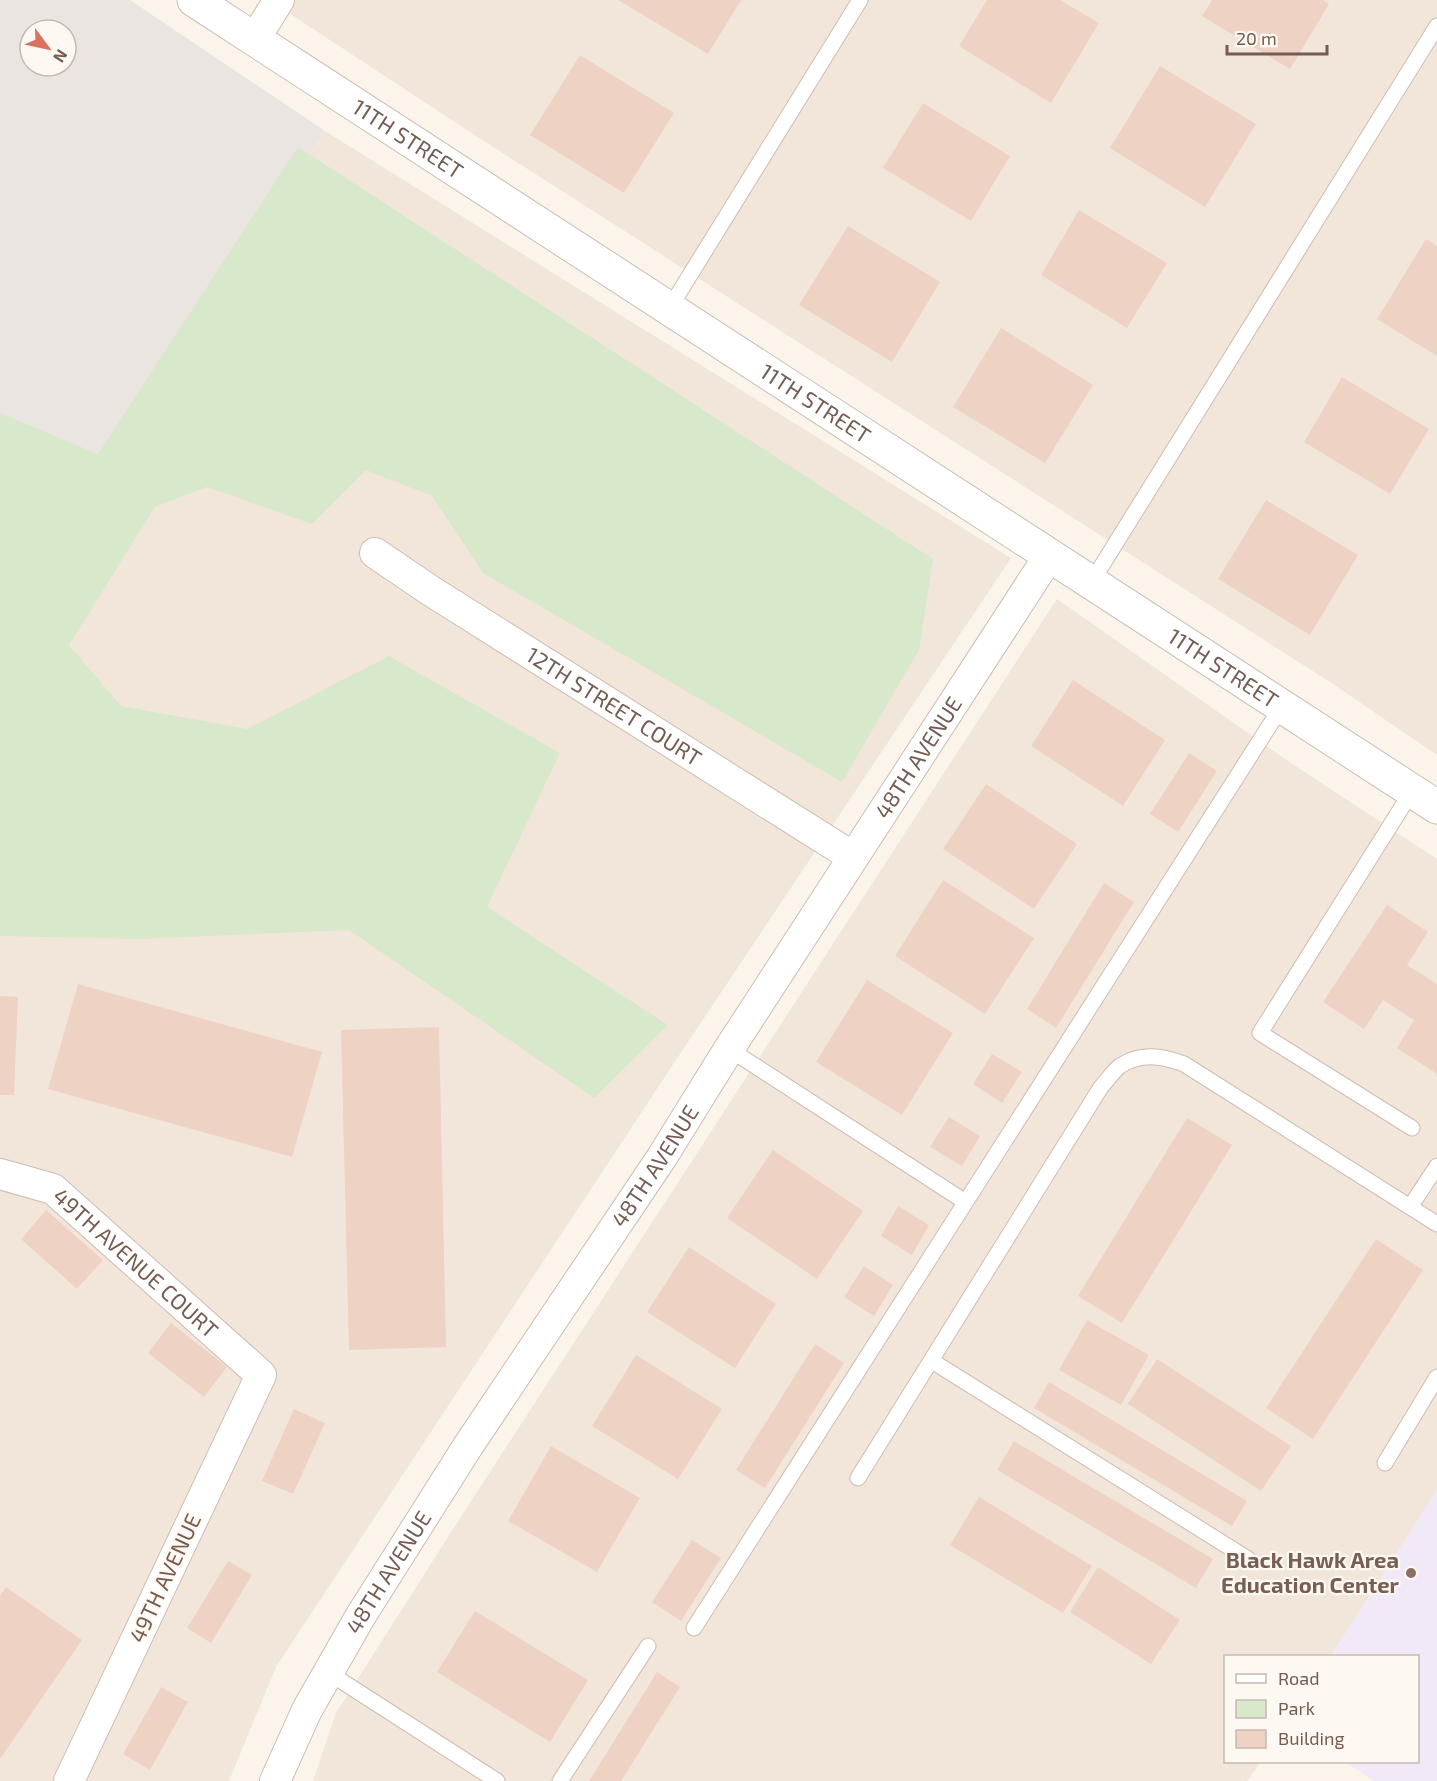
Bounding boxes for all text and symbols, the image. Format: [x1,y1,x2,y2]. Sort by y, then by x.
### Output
north arrow [18,18,78,78]
scale bar [1227,18,1328,56]
text: 20 m [1236,27,1277,49]
text: N [50,46,72,66]
street label: 11TH STREET [348,93,469,183]
street label: 11TH STREET [756,357,876,448]
street label: 11TH STREET [1164,622,1284,713]
street label: 12TH STREET COURT [522,641,707,770]
street label: 48TH AVENUE [868,691,966,823]
street label: 48TH AVENUE [605,1100,703,1231]
street label: 49TH AVENUE COURT [49,1182,224,1343]
street label: 48TH AVENUE [339,1505,436,1638]
street label: 49TH AVENUE [123,1509,205,1646]
place label: Black Hawk Area Education Center [1221,1546,1400,1597]
marker: Black Hawk Area Education Center [1404,1566,1418,1580]
legend [1224,1655,1419,1763]
text: Road [1278,1667,1319,1689]
text: Park [1278,1697,1315,1719]
text: Building [1278,1727,1345,1749]

